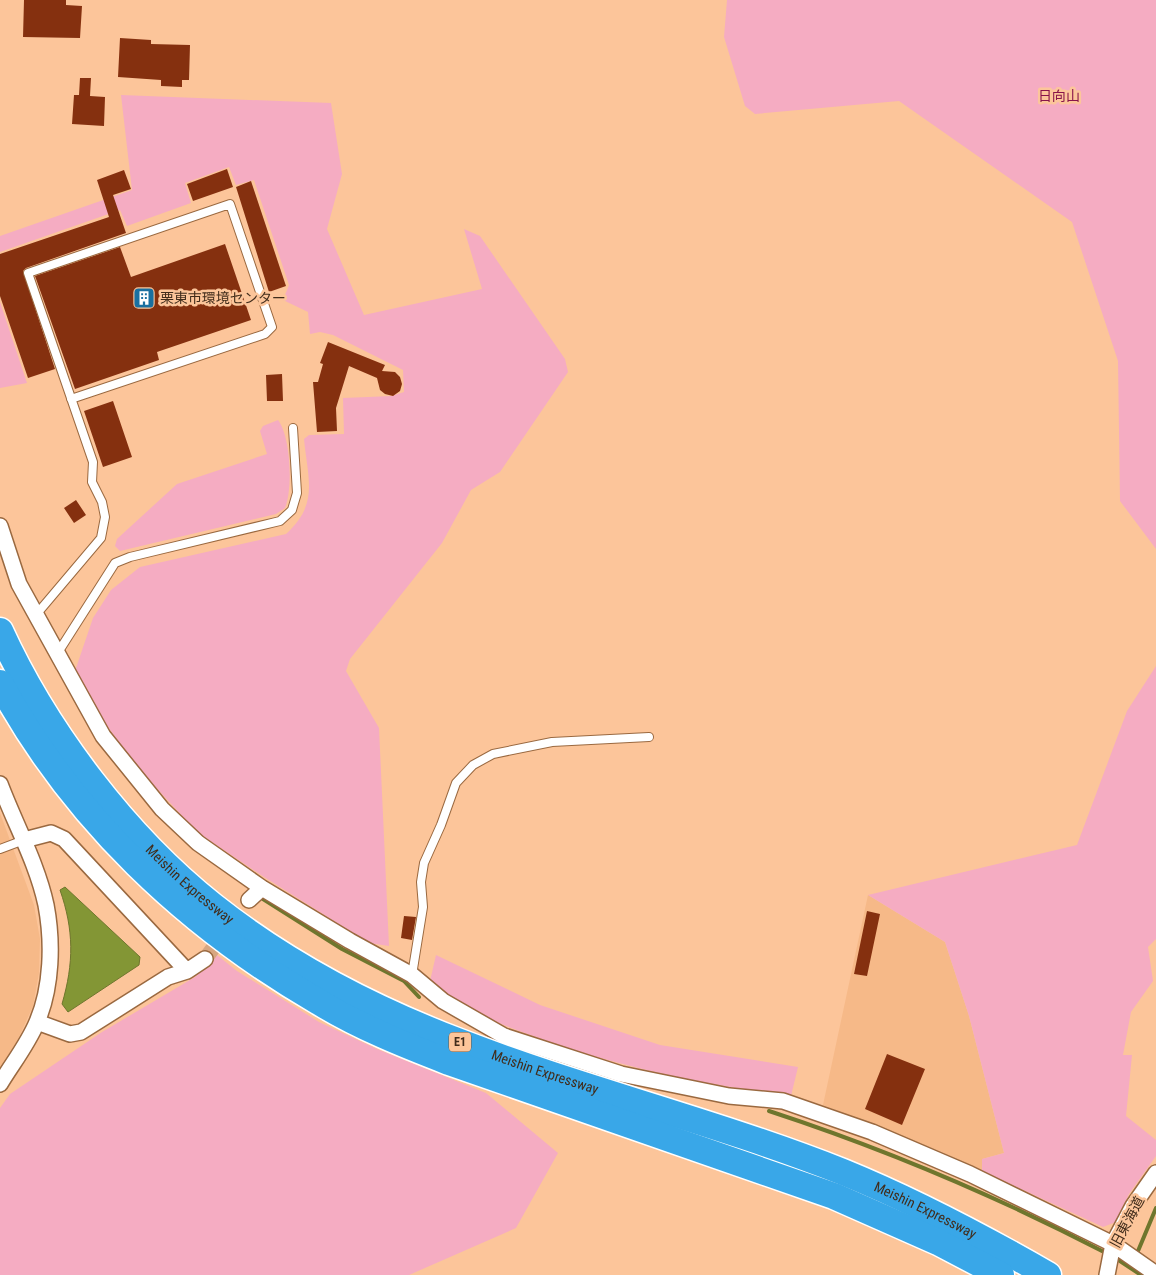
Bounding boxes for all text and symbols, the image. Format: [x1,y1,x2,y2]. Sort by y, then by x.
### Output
park label: 日向山 [1038,88,1080,104]
building icon: 栗東市環境センター [132,286,156,310]
place label: 栗東市環境センター [160,290,286,306]
street label: Meishin Expressway [143,841,237,927]
road number: E1 [449,1032,471,1052]
street label: Meishin Expressway [489,1047,601,1097]
street label: Meishin Expressway [872,1178,979,1242]
street label: 旧東海道 [1107,1194,1147,1250]

